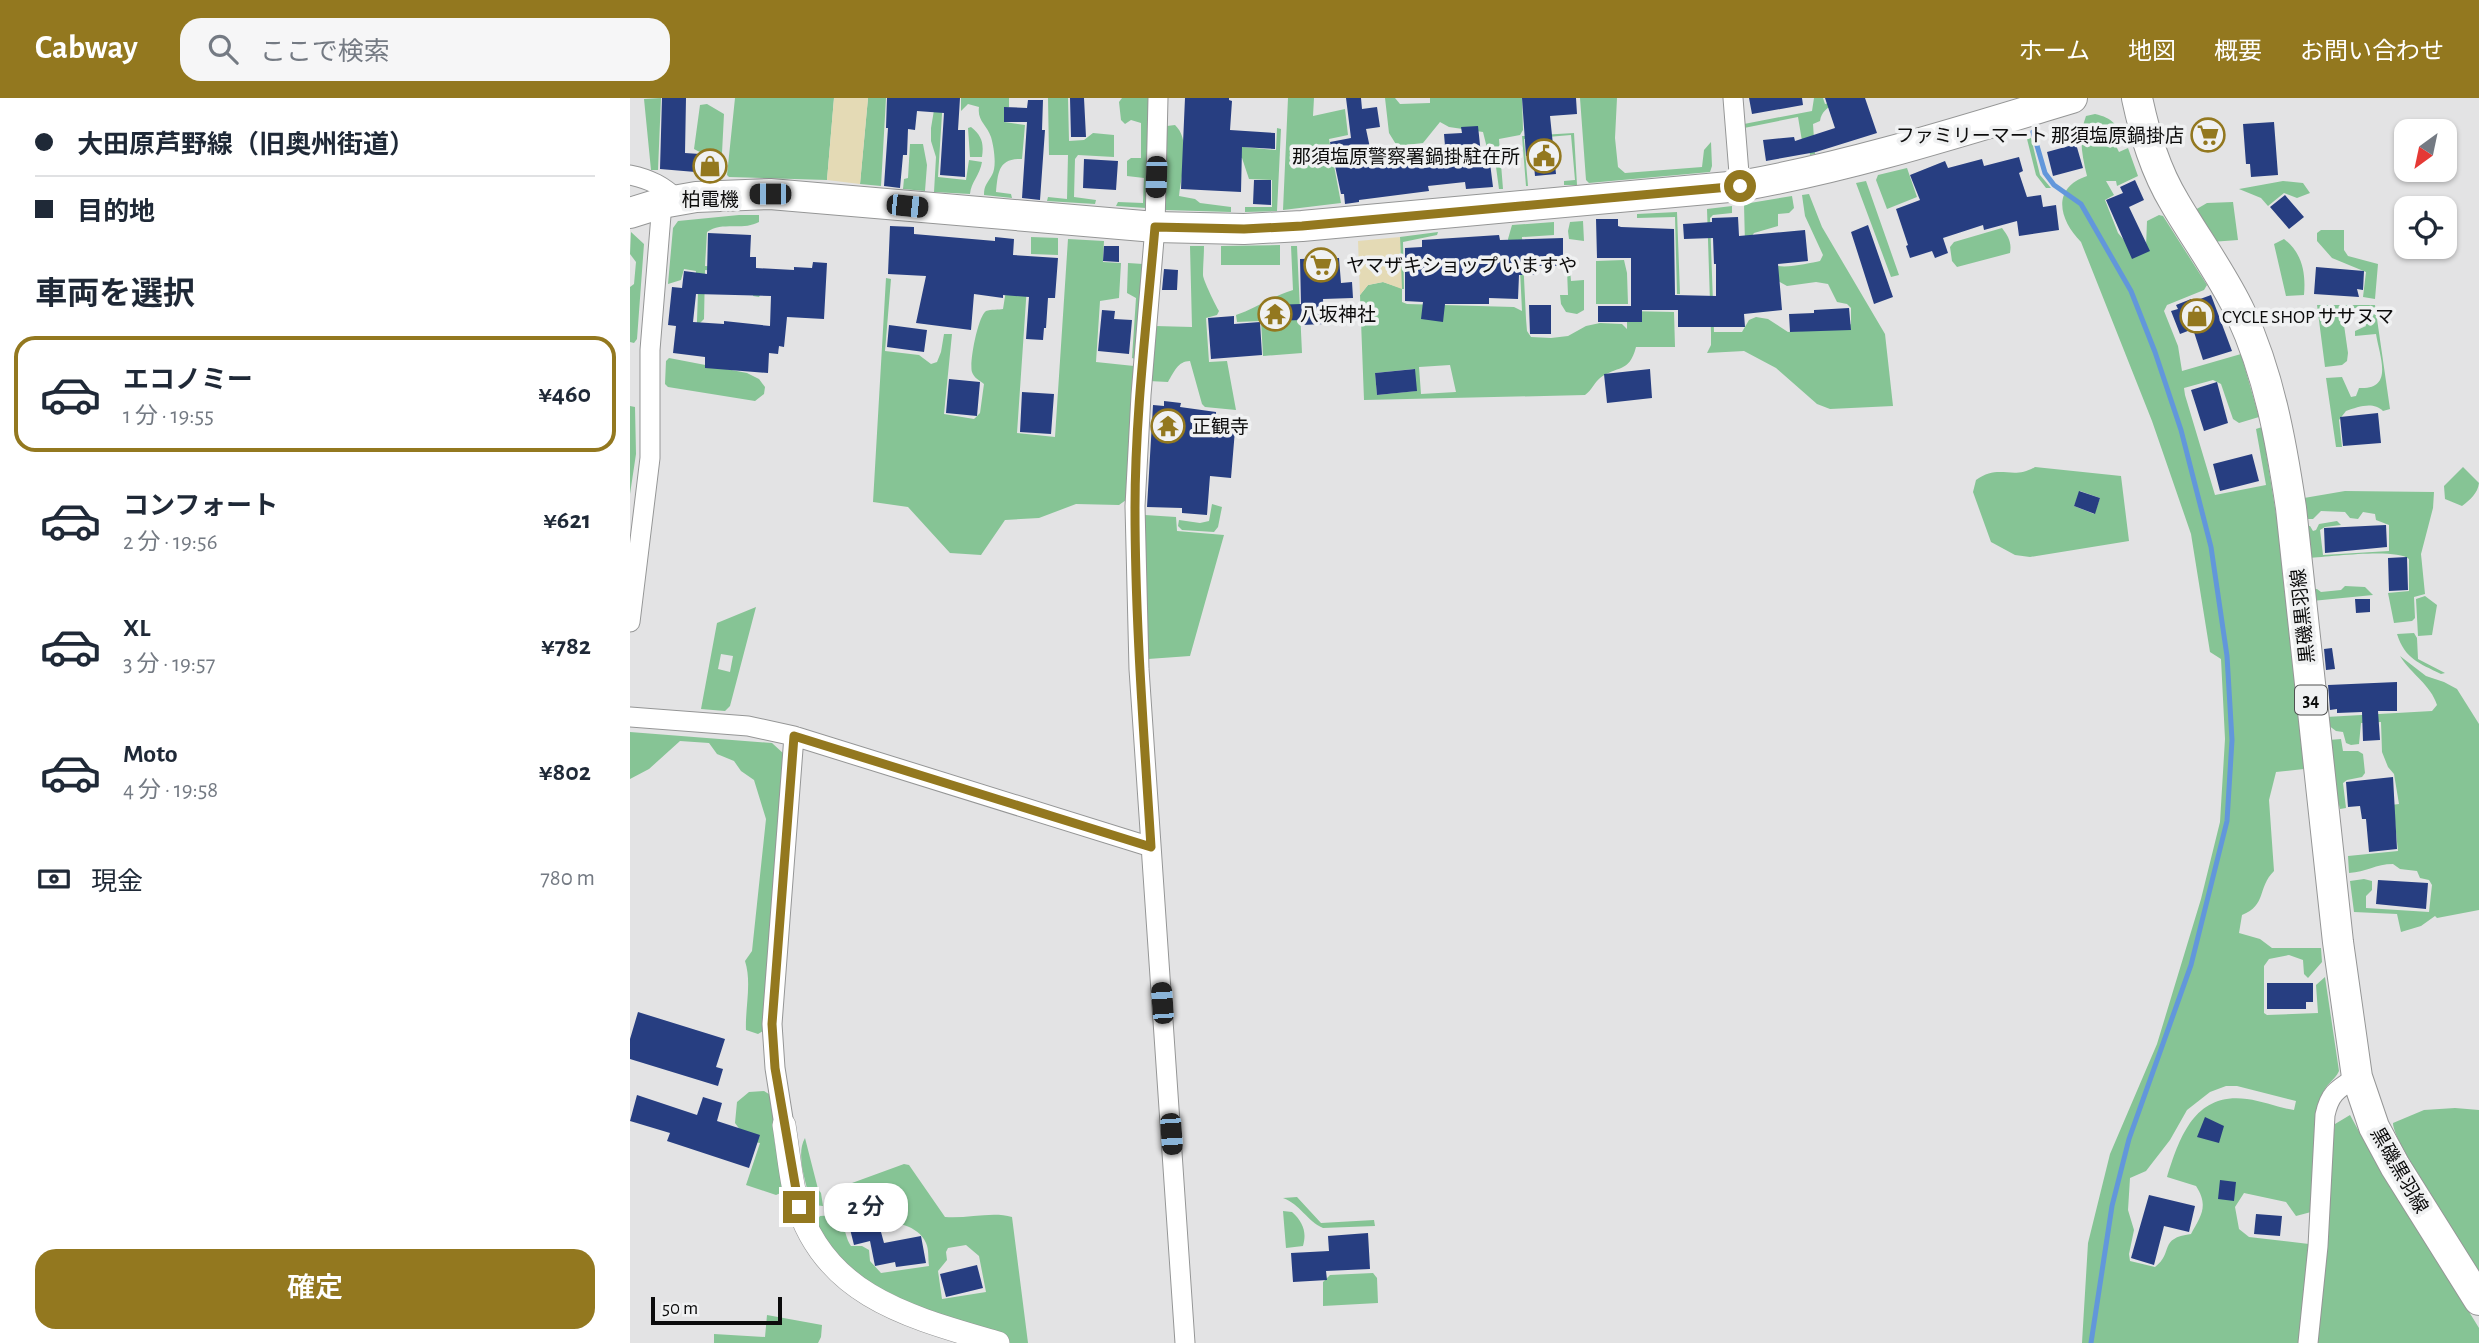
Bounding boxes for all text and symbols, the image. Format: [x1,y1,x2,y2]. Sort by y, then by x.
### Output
search box [180,18,670,81]
icon: search [204,30,242,68]
text: Cabway [35,32,138,65]
text: ここで検索 [260,39,390,65]
text: ホーム [2019,40,2090,64]
text: 地図 [2128,40,2176,64]
text: 概要 [2214,40,2262,64]
text: お問い合わせ [2300,40,2444,64]
supermarket icon: ファミリーマート 那須塩原鍋掛店 [2189,116,2227,154]
north arrow [2394,119,2457,182]
map controls [2394,119,2457,259]
place label: ファミリーマート 那須塩原鍋掛店 [1896,125,2184,146]
text: 大田原芦野線（旧奥州街道） [77,132,415,158]
public building icon: 那須塩原警察署鍋掛駐在所 [1525,137,1563,175]
place label: 那須塩原警察署鍋掛駐在所 [1292,146,1520,167]
shop icon: 柏電機 [691,147,729,185]
car [1145,156,1168,198]
route start [1724,170,1756,202]
car [750,184,792,205]
place label: 柏電機 [681,189,739,210]
car [886,193,929,219]
button: locate [2394,196,2457,259]
text: 目的地 [77,199,155,225]
supermarket icon: ヤマザキショップ いますや [1302,246,1340,284]
place label: ヤマザキショップ いますや [1346,256,1577,276]
text: 車両を選択 [35,278,195,310]
temple icon: 八坂神社 [1256,295,1294,333]
shop icon: CYCLE SHOP ササヌマ [2178,297,2216,335]
place label: 八坂神社 [1300,304,1376,325]
place label: CYCLE SHOP ササヌマ [2222,308,2394,327]
icon: car [39,363,102,426]
text: エコノミー [123,367,253,393]
text: ¥460 [538,381,591,407]
text: 1 分 · 19:55 [123,405,214,428]
temple icon: 正観寺 [1149,407,1187,445]
place label: 正観寺 [1192,417,1249,437]
icon: car [39,489,102,552]
text: コンフォート [123,493,278,519]
text: ¥621 [543,507,591,533]
text: 2 分 · 19:56 [123,531,218,554]
street label: 黒磯黒羽線 [2288,568,2318,664]
icon: car [39,615,102,678]
text: XL [123,615,150,641]
text: ¥782 [541,633,591,659]
text: 3 分 · 19:57 [123,653,215,676]
road number: 34 [2295,686,2327,714]
icon: car [39,741,102,804]
text: Moto [123,741,178,767]
text: ¥802 [539,759,591,785]
text: 4 分 · 19:58 [123,779,218,802]
icon: cash [35,860,73,898]
text: 780 m [540,867,595,890]
text: 現金 [91,869,143,895]
car [1151,981,1174,1025]
car [1160,1112,1183,1156]
street label: 黒磯黒羽線 [2367,1124,2432,1217]
callout: 2 分 [824,1182,908,1232]
route end [783,1191,815,1223]
text: 2 分 [847,1196,885,1219]
button: 確定 [35,1249,595,1329]
scale bar [651,1294,782,1326]
text: 50 m [662,1299,698,1318]

